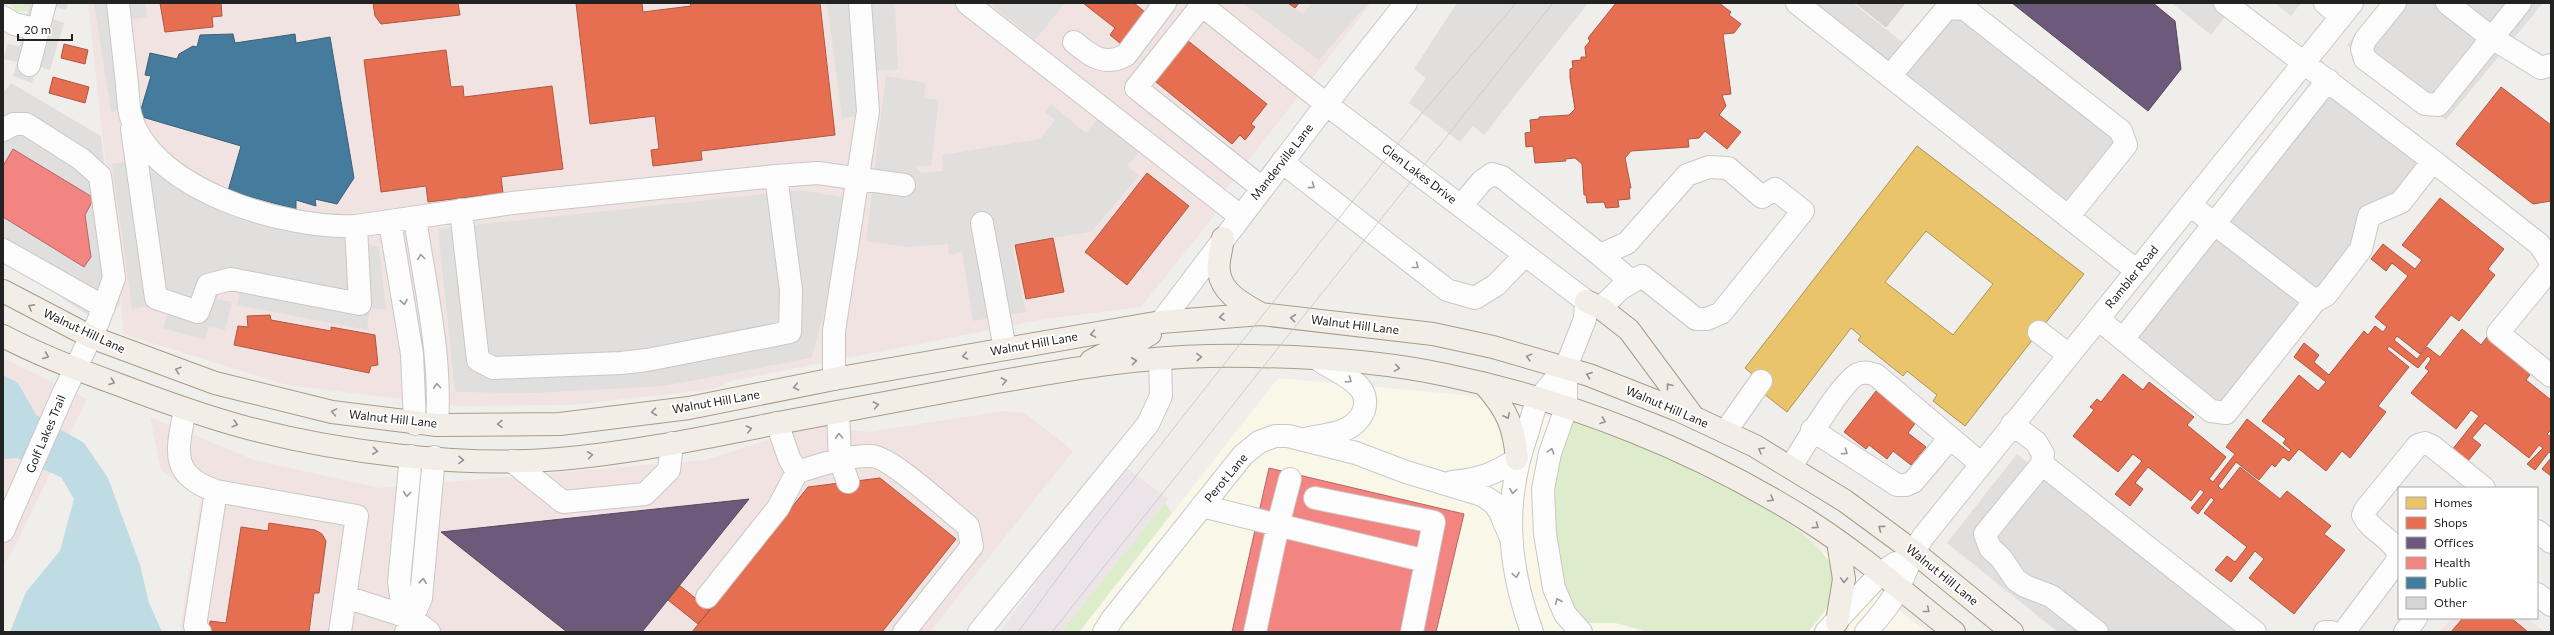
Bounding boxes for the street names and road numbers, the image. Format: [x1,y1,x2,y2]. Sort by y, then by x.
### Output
street label: Manderville Lane [1247,120,1315,202]
street label: Glen Lakes Drive [1380,141,1460,206]
street label: Rambler Road [2102,242,2161,310]
street label: Walnut Hill Lane [41,305,128,355]
street label: Walnut Hill Lane [1310,312,1400,336]
street label: Walnut Hill Lane [989,328,1079,358]
street label: Walnut Hill Lane [1624,382,1711,430]
street label: Walnut Hill Lane [671,386,761,416]
street label: Golf Lakes Trail [22,393,68,475]
street label: Walnut Hill Lane [348,406,438,430]
street label: Perot Lane [1201,450,1250,504]
street label: Walnut Hill Lane [1904,541,1981,608]

